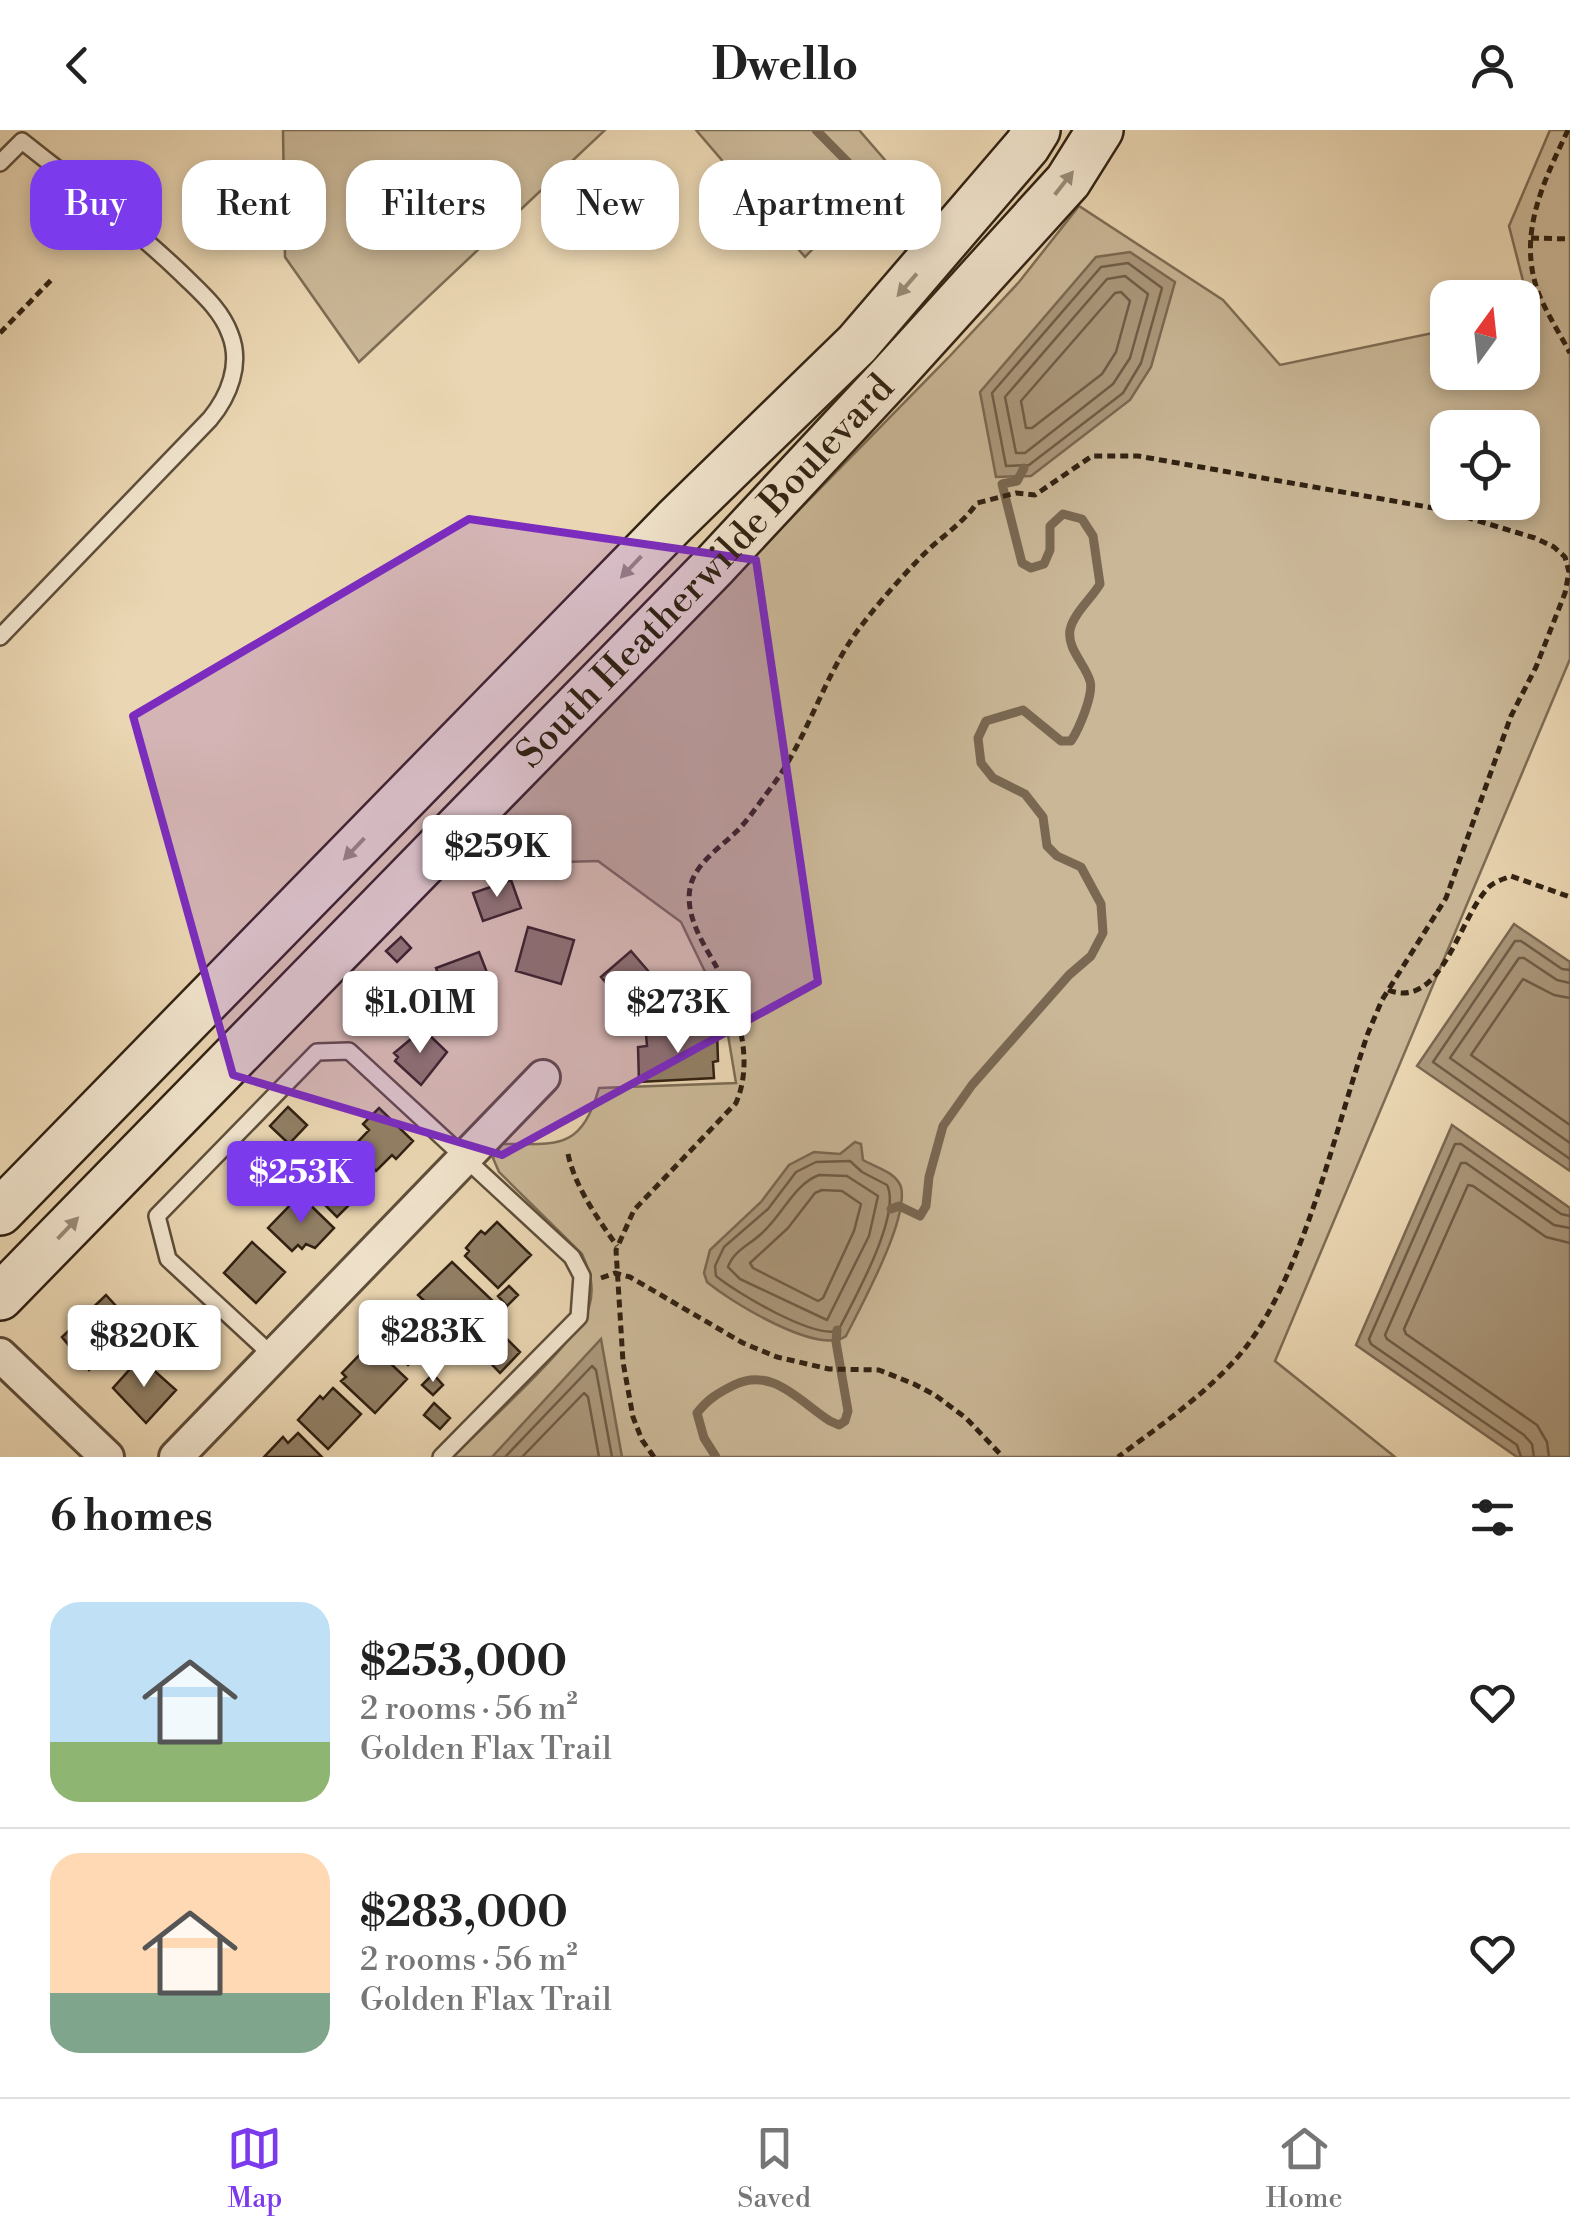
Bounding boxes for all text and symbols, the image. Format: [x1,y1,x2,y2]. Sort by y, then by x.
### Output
text: Dwello [712,37,858,94]
icon: back [50,38,105,93]
icon: person [1465,38,1520,93]
chip: Buy [30,160,162,250]
chip: Rent [182,160,326,250]
chip: Filters [346,160,521,250]
chip: New [541,160,679,250]
chip: Apartment [699,160,941,250]
one-way arrow [1053,170,1074,195]
one-way arrow [897,273,919,298]
north arrow [1430,280,1540,390]
map controls [1430,280,1540,520]
street label: South Heatherwilde Boulevard [507,364,904,778]
button: locate [1430,410,1540,520]
one-way arrow [619,555,643,579]
pin: $259K [427,815,567,900]
text: $259K [445,827,549,867]
one-way arrow [343,837,367,861]
pin: $1.01M [339,971,501,1056]
pin: $273K [608,971,748,1056]
text: $1.01M [365,983,475,1023]
text: $273K [627,983,729,1023]
pin: $253K [231,1141,371,1226]
text: $253K [249,1153,353,1193]
one-way arrow [56,1216,79,1240]
pin: $283K [363,1300,503,1385]
pin: $820K [74,1305,214,1390]
text: $283K [381,1312,485,1352]
text: $820K [90,1317,198,1357]
icon: filters [1465,1490,1520,1545]
text: 6 homes [50,1491,213,1544]
text: $253,000 [360,1636,567,1689]
icon: home [130,1642,250,1762]
icon: heart [1465,1675,1520,1730]
text: 2 rooms · 56 m² [360,1689,578,1729]
text: Golden Flax Trail [360,1729,612,1769]
text: $283,000 [360,1887,568,1940]
icon: home [130,1893,250,2013]
icon: heart [1465,1926,1520,1981]
text: 2 rooms · 56 m² [360,1940,578,1980]
text: Golden Flax Trail [360,1980,612,2020]
tab: Map [227,2121,283,2216]
tab: Saved [737,2121,811,2216]
tab: Home [1266,2121,1343,2216]

